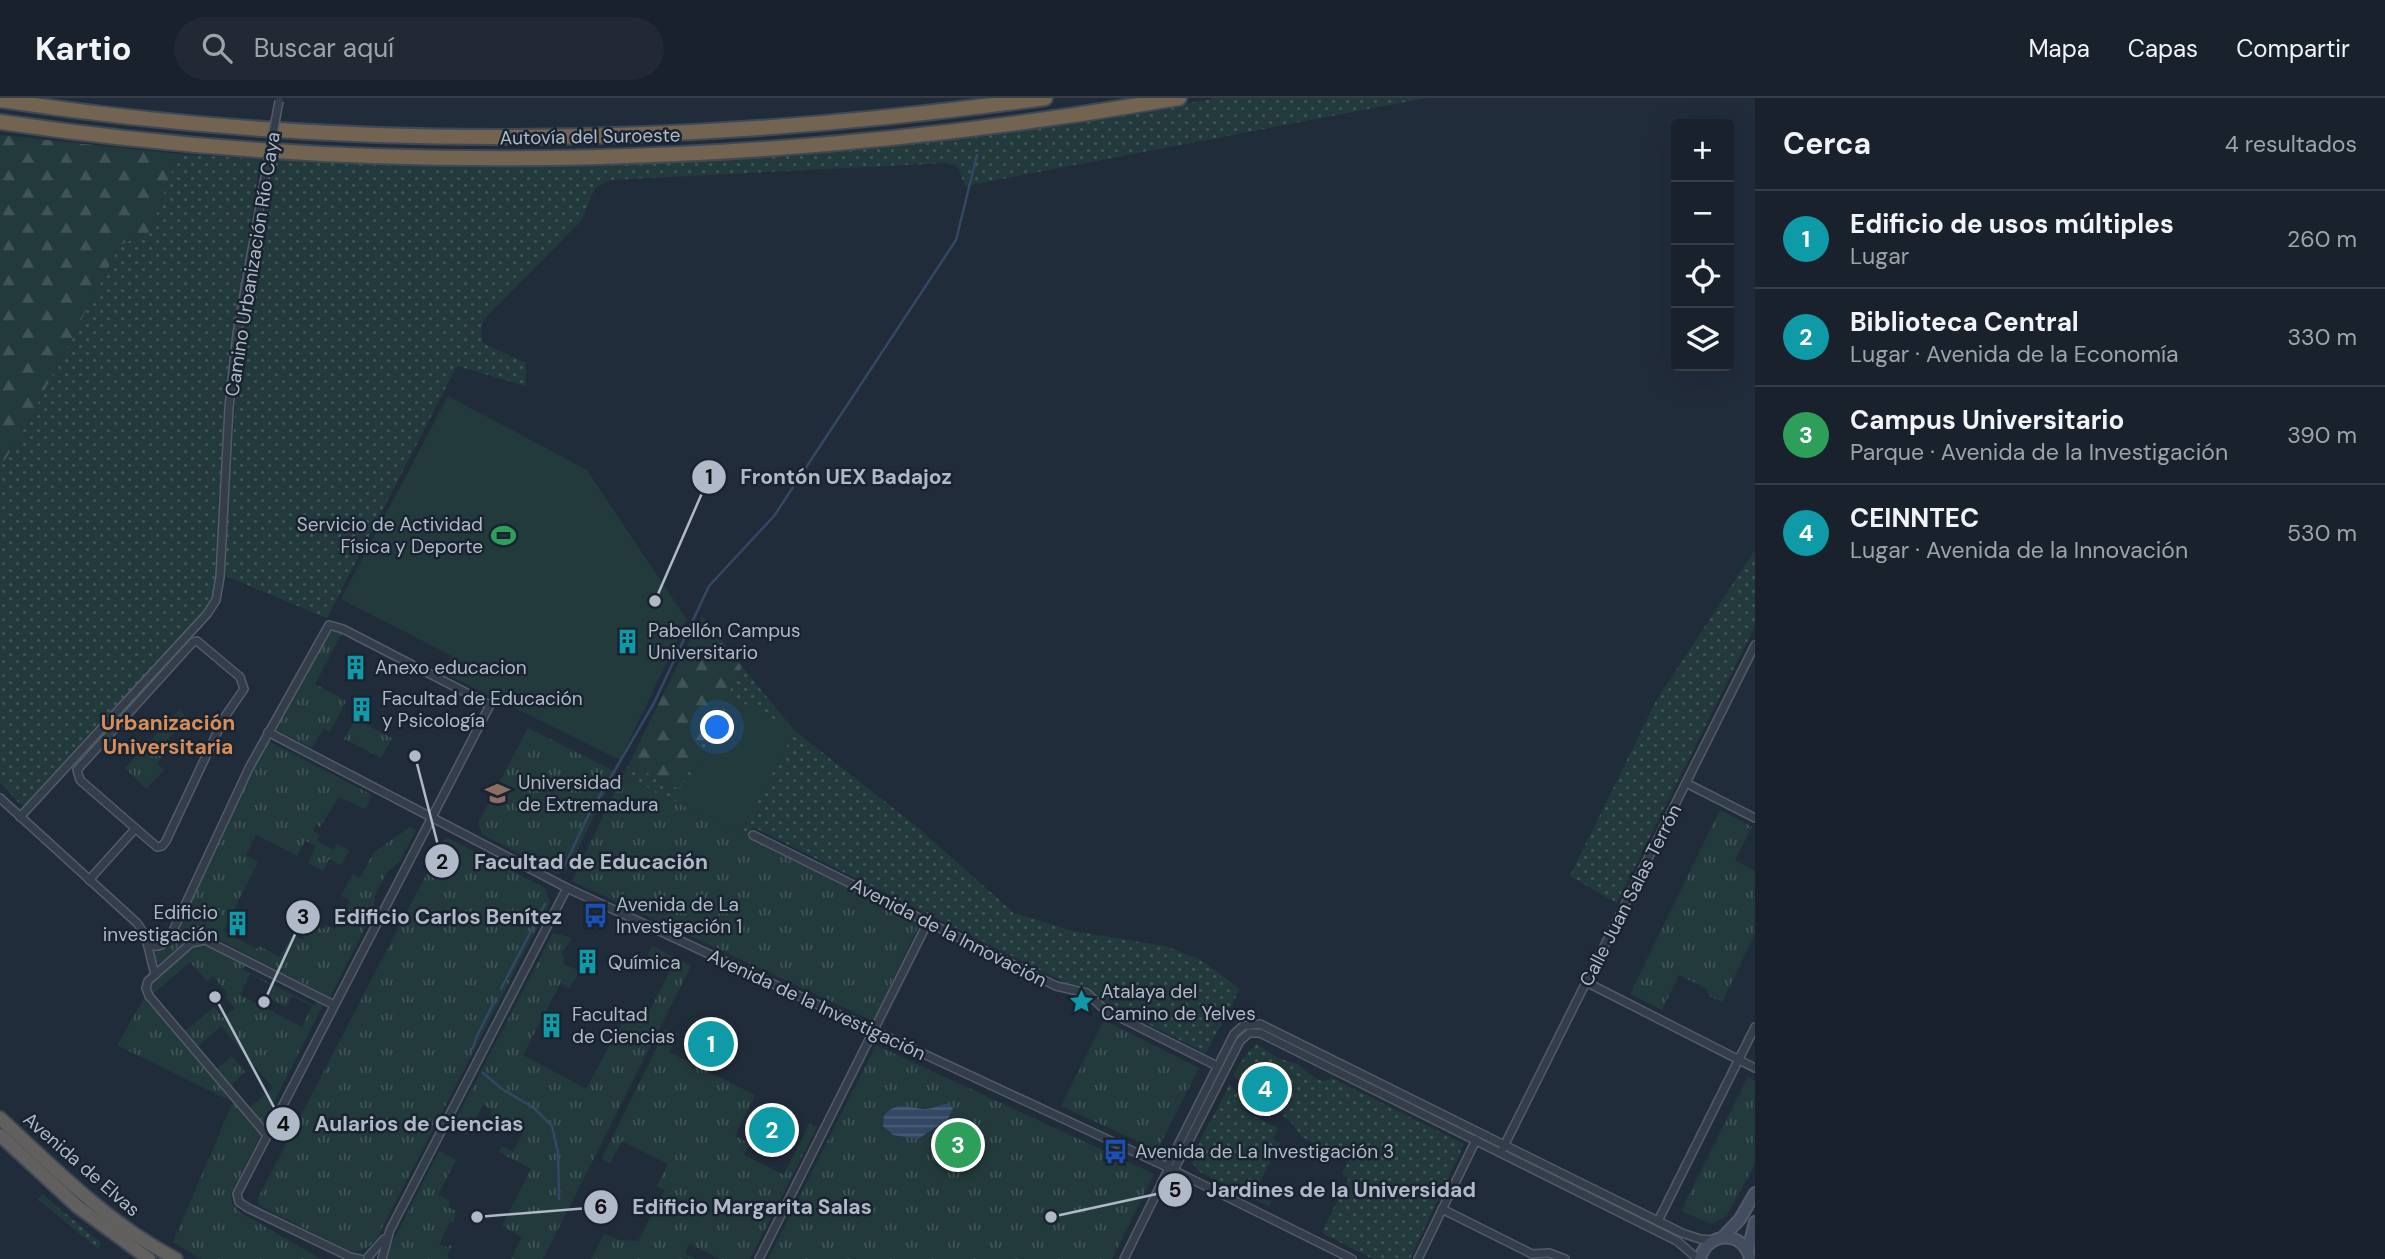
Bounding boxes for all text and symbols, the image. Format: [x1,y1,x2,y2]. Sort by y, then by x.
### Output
search box [174,17,664,80]
text: Kartio [35,27,132,70]
icon: search [198,29,236,67]
text: Buscar aquí [254,31,394,65]
text: Mapa [2028,33,2090,64]
text: Capas [2128,33,2198,64]
text: Compartir [2236,33,2350,64]
map controls [1671,119,1734,371]
button: + [1671,119,1734,182]
street label: Autovía del Suroeste [499,122,681,151]
text: Cerca [1783,124,1871,163]
text: 4 resultados [2225,129,2357,159]
street label: Camino Urbanización Río Caya [219,130,286,398]
button: − [1671,182,1734,245]
text: Edificio de usos múltiples [1850,207,2174,241]
text: 1 [1802,224,1810,254]
text: 260 m [2287,224,2357,254]
text: Lugar [1850,241,1909,271]
button: locate [1671,245,1734,308]
text: Biblioteca Central [1850,305,2079,339]
button: layers [1671,308,1734,371]
text: 2 [1799,322,1813,352]
text: 330 m [2287,322,2357,352]
text: Lugar · Avenida de la Economía [1850,339,2179,369]
text: Campus Universitario [1850,403,2124,437]
text: 3 [1799,420,1813,450]
text: 390 m [2287,420,2357,450]
text: Parque · Avenida de la Investigación [1850,437,2228,467]
callout: Frontón UEX Badajoz [691,456,966,498]
text: 1 [705,463,713,491]
text: Frontón UEX Badajoz [740,463,952,491]
text: CEINNTEC [1850,501,1979,535]
place label: Servicio de Actividad Física y Deporte [297,512,483,559]
text: 4 [1799,518,1813,548]
text: 530 m [2287,518,2357,548]
sports icon: Servicio de Actividad Física y Deporte [489,521,517,549]
text: Lugar · Avenida de la Innovación [1850,535,2188,565]
place label: Pabellón Campus Universitario [648,618,801,665]
building icon: Pabellón Campus Universitario [614,627,642,655]
building icon: Anexo educacion [341,653,369,681]
place label: Anexo educacion [375,655,527,680]
place label: Facultad de Educación y Psicología [382,686,583,733]
building icon: Facultad de Educación y Psicología [348,695,376,723]
district label: Urbanización Universitaria [101,709,235,761]
your location [700,710,734,744]
place label: Universidad de Extremadura [518,770,658,817]
school or university icon: Universidad de Extremadura [484,779,512,807]
street label: Calle Juan Salas Terrón [1574,800,1687,991]
callout: Facultad de Educación [425,840,722,882]
text: 2 [436,848,448,876]
text: Facultad de Educación [474,848,708,876]
street label: Avenida de la Innovación [847,872,1051,993]
place label: Avenida de La Investigación 1 [616,892,742,939]
callout: Edificio Carlos Benítez [285,896,576,938]
place label: Edificio investigación [103,900,218,947]
bus stop icon: Avenida de La Investigación 1 [582,901,610,929]
text: 3 [297,903,309,931]
text: Edificio Carlos Benítez [334,903,562,931]
building icon: Edificio investigación [224,909,252,937]
street label: Avenida de la Investigación [704,943,930,1066]
building icon: Química [574,948,602,976]
place label: Química [608,950,681,975]
place label: Atalaya del Camino de Yelves [1101,979,1256,1026]
place icon: Atalaya del Camino de Yelves [1067,988,1095,1016]
place label: Facultad de Ciencias [572,1002,675,1049]
building icon: Facultad de Ciencias [538,1011,566,1039]
pin: 1 [688,1018,734,1070]
pin: 4 [1242,1063,1288,1115]
callout: Aularios de Ciencias [265,1103,537,1145]
pin: 2 [749,1104,795,1156]
street label: Avenida de Elvas [18,1107,145,1222]
text: 4 [276,1110,290,1138]
text: Aularios de Ciencias [315,1110,523,1138]
pin: 3 [935,1119,981,1171]
bus stop icon: Avenida de La Investigación 3 [1101,1137,1129,1165]
place label: Avenida de La Investigación 3 [1135,1139,1394,1164]
callout: Jardines de la Universidad [1157,1169,1490,1211]
text: 5 [1168,1176,1182,1204]
text: Jardines de la Universidad [1206,1176,1476,1204]
callout: Edificio Margarita Salas [583,1186,886,1228]
text: 6 [594,1193,608,1221]
text: Edificio Margarita Salas [632,1193,872,1221]

